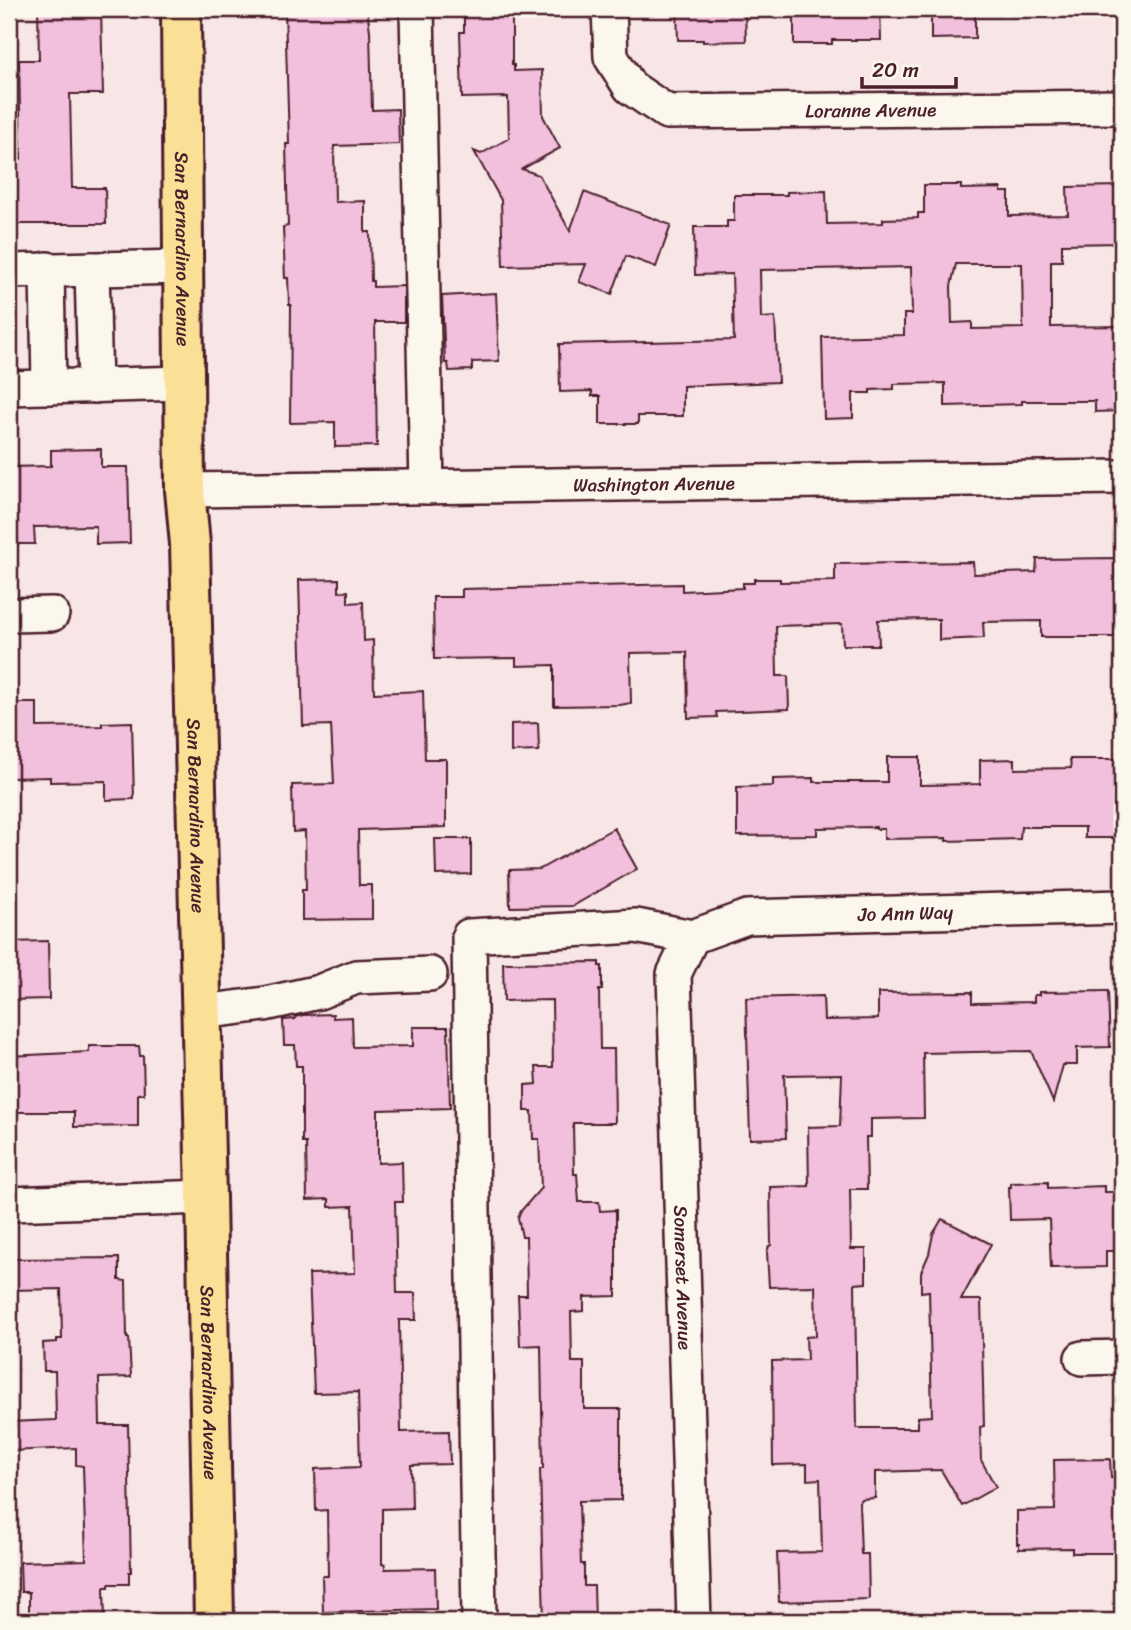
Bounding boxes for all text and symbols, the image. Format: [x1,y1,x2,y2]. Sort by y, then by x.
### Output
scale bar [862,46,956,90]
text: 20 m [872,51,919,89]
street label: Loranne Avenue [805,93,937,127]
street label: San Bernardino Avenue [165,151,200,347]
street label: Washington Avenue [573,466,735,502]
street label: San Bernardino Avenue [177,718,215,914]
street label: Jo Ann Way [856,896,954,931]
street label: Somerset Avenue [664,1205,702,1351]
street label: San Bernardino Avenue [191,1285,227,1481]

